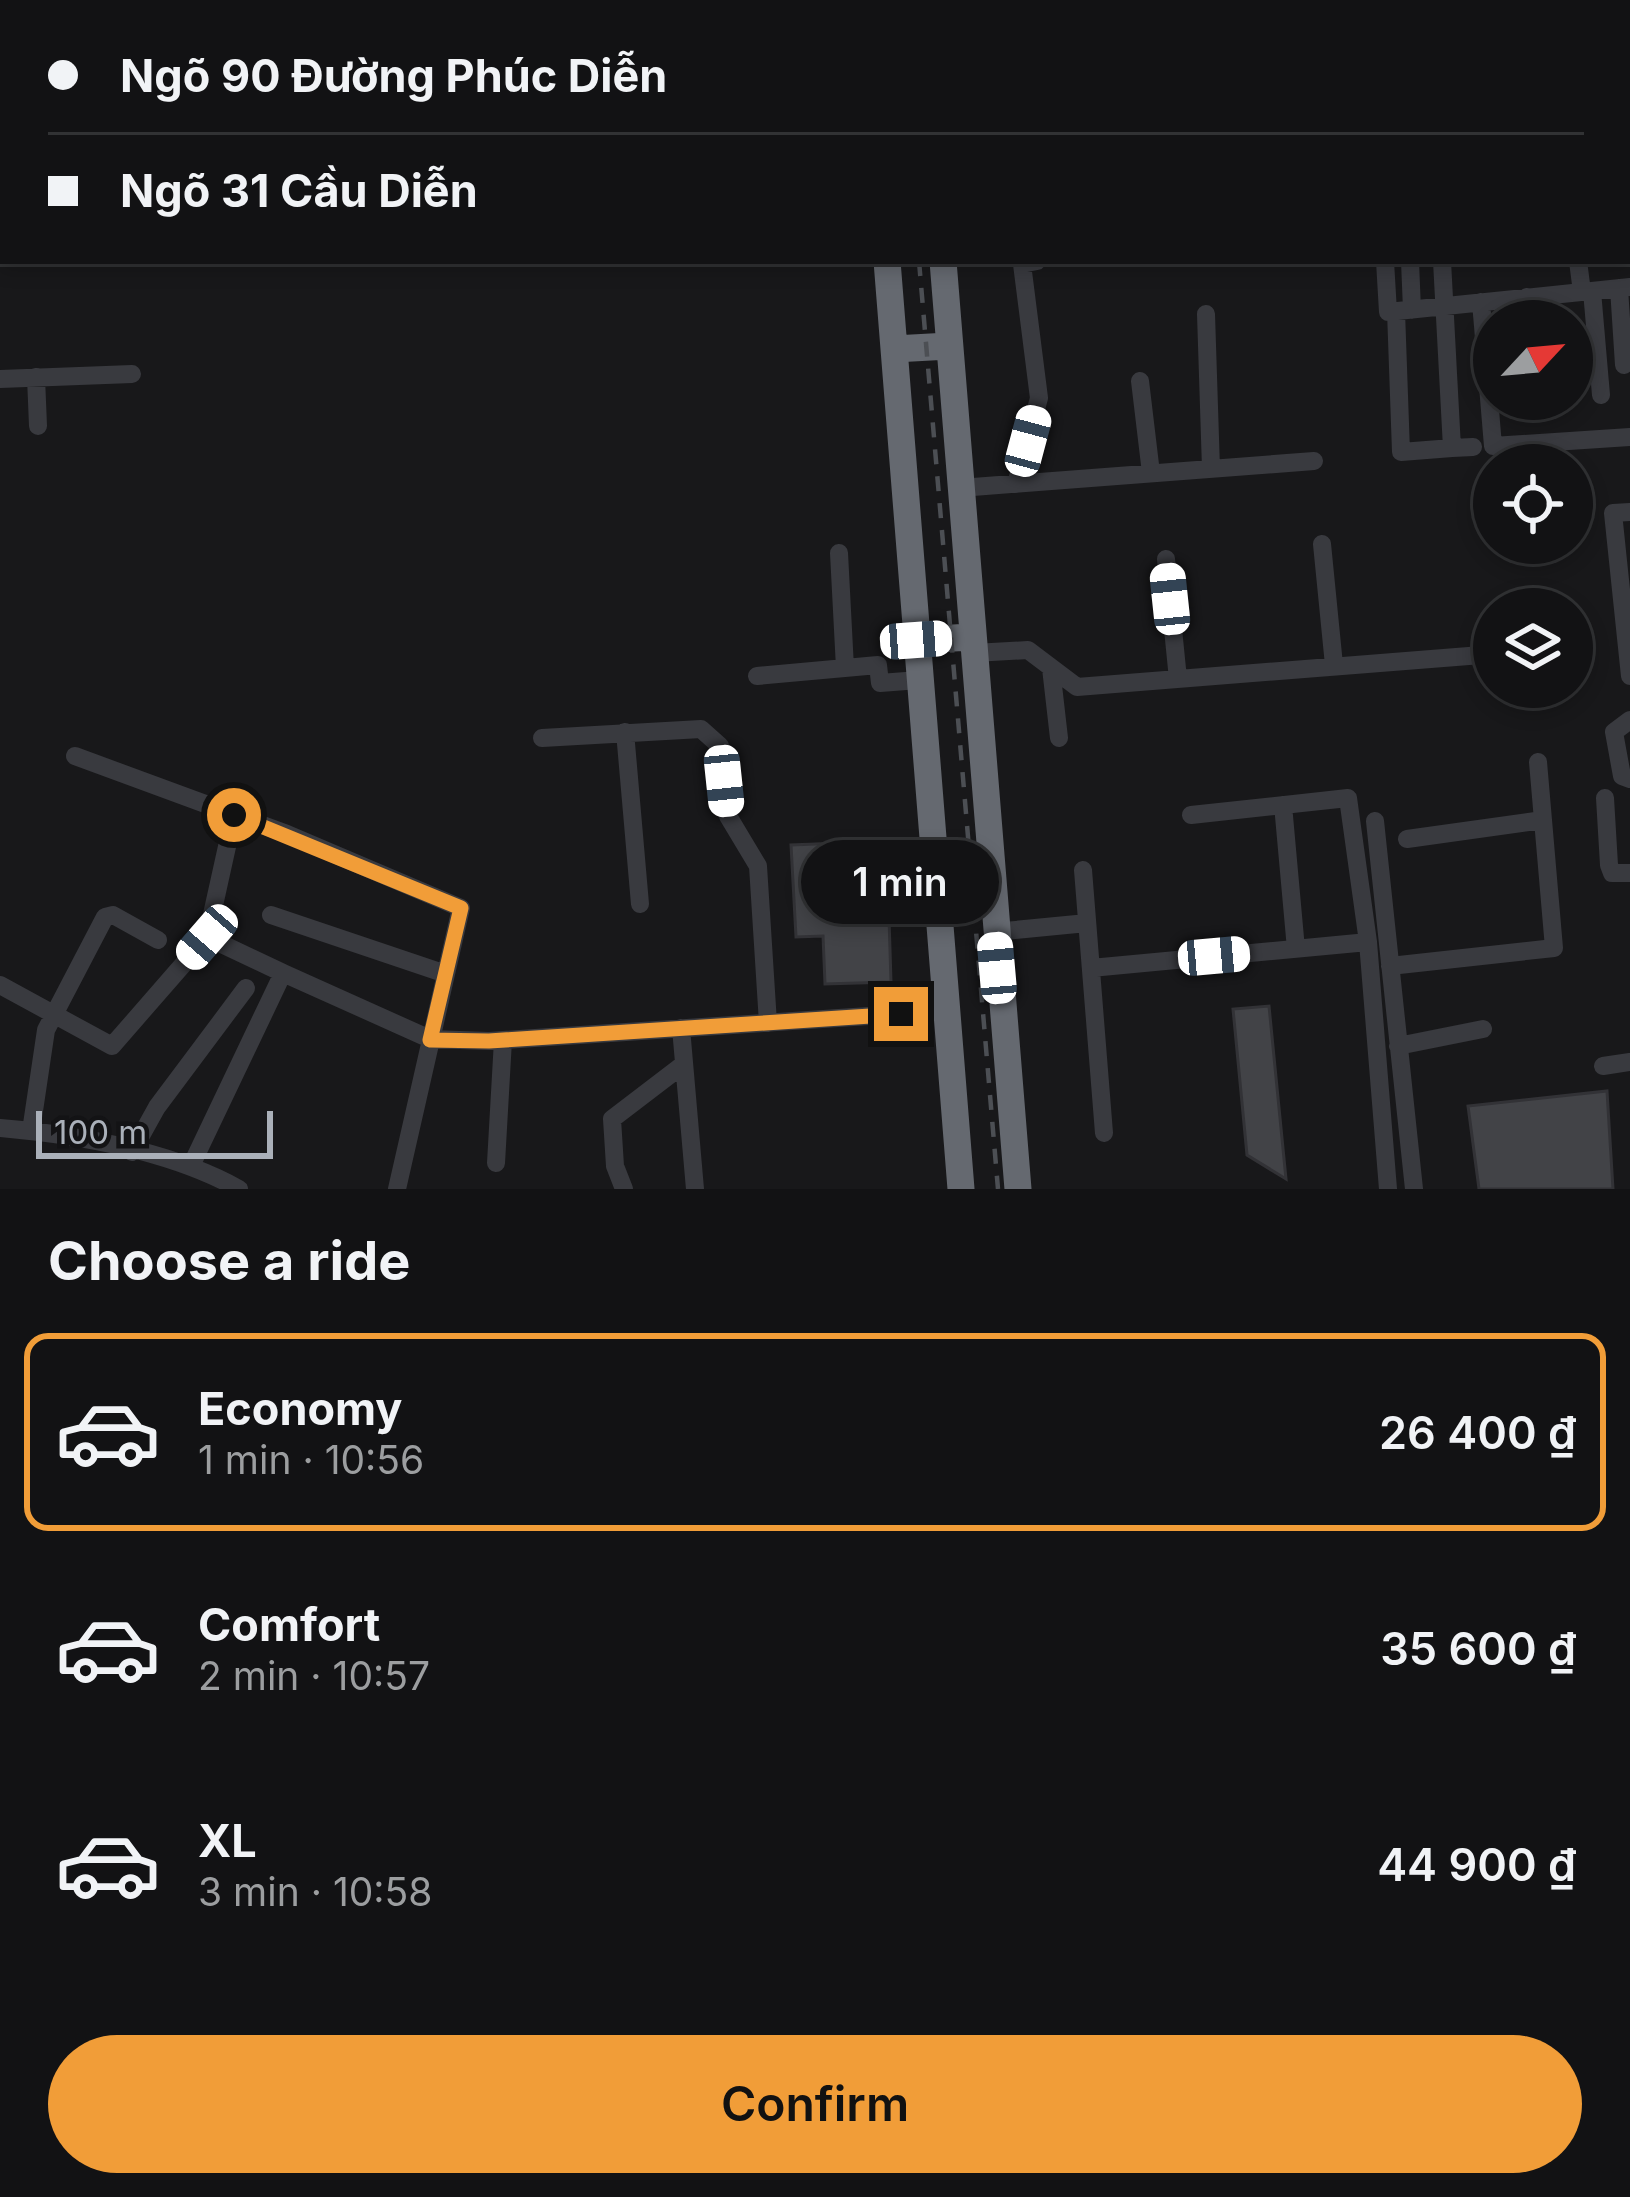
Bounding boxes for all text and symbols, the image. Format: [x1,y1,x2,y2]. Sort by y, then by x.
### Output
text: Ngõ 90 Đường Phúc Diễn [120,48,667,103]
text: Ngõ 31 Cầu Diễn [120,163,478,218]
north arrow [1473,300,1593,420]
map controls [1473,300,1593,708]
car [1001,402,1055,480]
button: locate [1473,444,1593,564]
car [1148,561,1192,637]
button: layers [1473,588,1593,708]
car [879,620,953,660]
car [702,743,746,819]
route start [207,788,261,842]
callout: 1 min [802,840,1000,924]
text: 1 min [852,858,948,905]
car [170,898,244,976]
car [976,931,1018,1005]
car [1177,935,1251,977]
route end [874,987,928,1041]
scale bar [36,1105,273,1158]
text: 100 m [54,1112,147,1152]
text: Choose a ride [48,1228,410,1293]
icon: car [54,1378,162,1486]
text: Economy [198,1381,402,1436]
text: 26 400 ₫ [1379,1405,1576,1460]
text: 1 min · 10:56 [198,1436,424,1483]
icon: car [54,1594,162,1702]
text: Comfort [198,1597,380,1652]
text: 35 600 ₫ [1380,1621,1576,1676]
text: 2 min · 10:57 [198,1652,430,1699]
icon: car [54,1810,162,1918]
text: XL [198,1813,257,1868]
text: 44 900 ₫ [1377,1837,1576,1892]
text: 3 min · 10:58 [198,1868,432,1915]
button: Confirm [48,2035,1582,2173]

